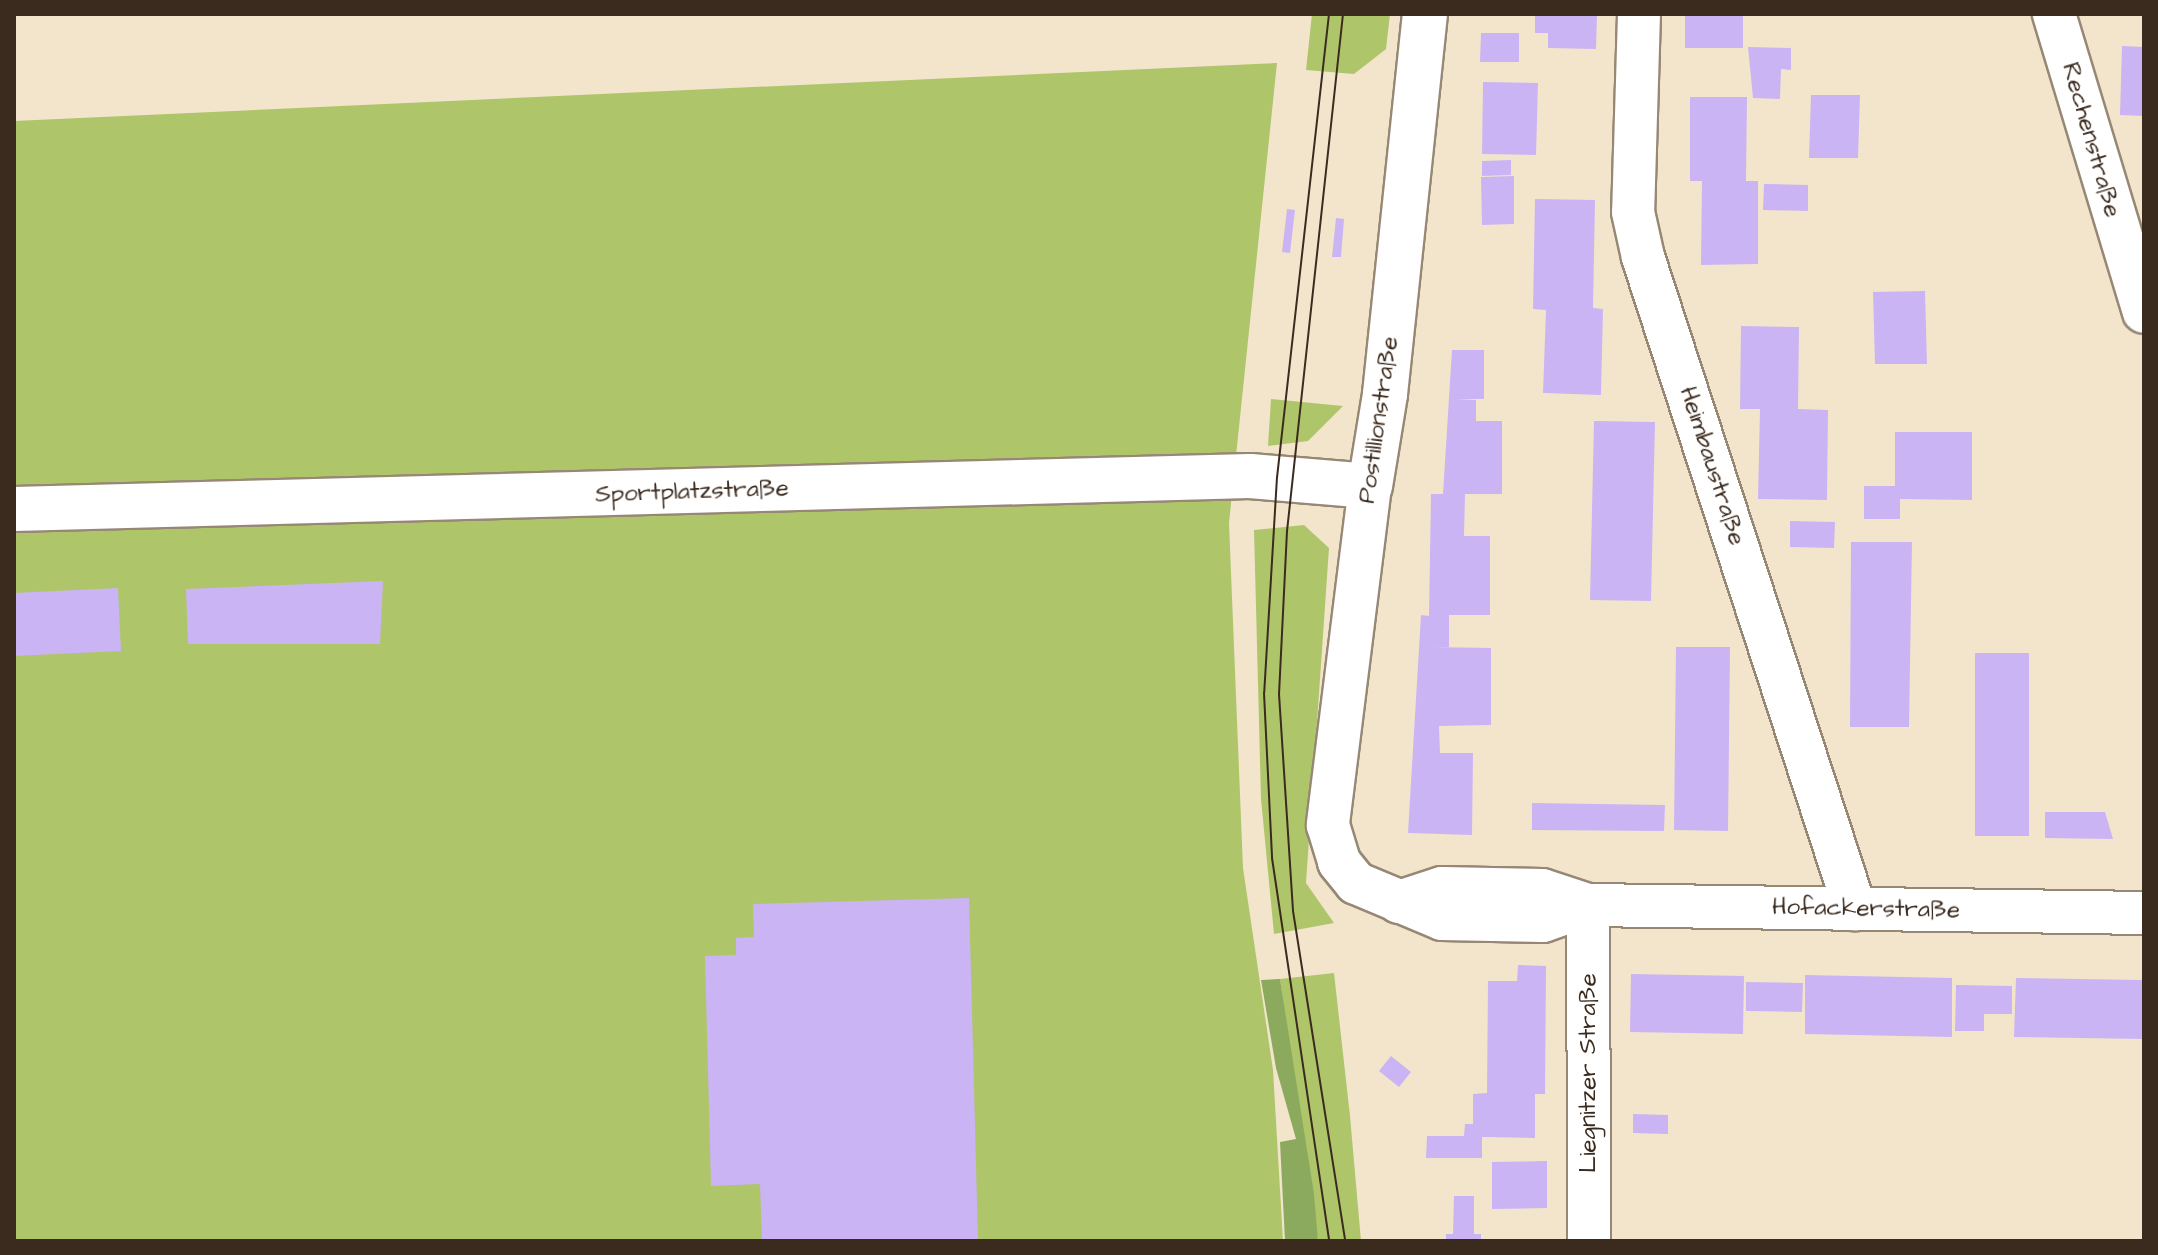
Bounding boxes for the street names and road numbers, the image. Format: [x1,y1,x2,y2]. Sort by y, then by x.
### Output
street label: Rechenstraße [2055,59,2127,221]
street label: Postillionstraße [1353,335,1405,505]
street label: Heimbaustraße [1673,383,1751,549]
street label: Sportplatzstraße [595,474,789,510]
street label: Hofackerstraße [1772,893,1960,925]
street label: Liegnitzer Straße [1575,973,1603,1173]

